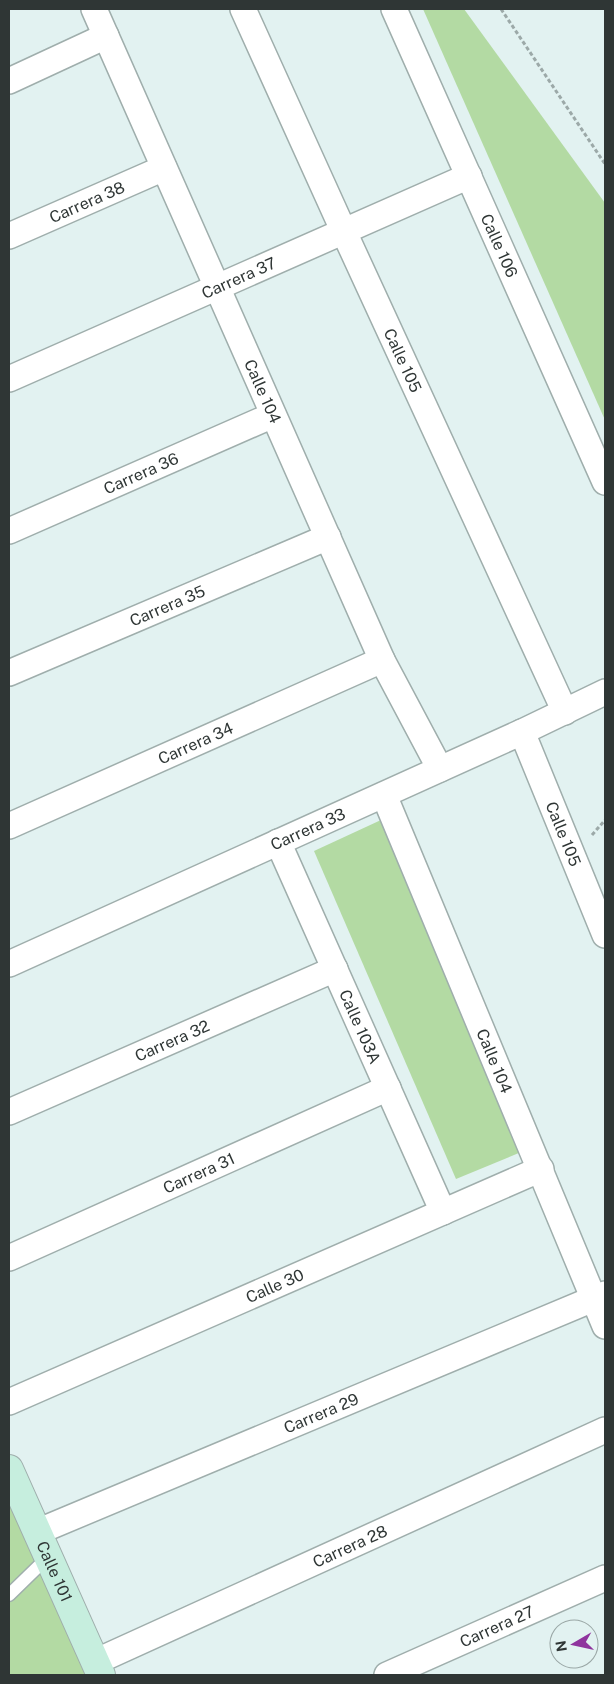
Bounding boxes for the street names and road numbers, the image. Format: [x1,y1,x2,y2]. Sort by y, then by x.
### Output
street label: Carrera 38 [46,177,128,227]
street label: Calle 106 [477,211,522,281]
street label: Carrera 37 [199,253,279,303]
street label: Calle 105 [380,325,425,395]
street label: Calle 104 [240,357,285,426]
street label: Carrera 36 [101,449,181,498]
street label: Carrera 35 [127,582,208,630]
street label: Carrera 34 [155,719,236,768]
street label: Calle 105 [541,799,585,869]
street label: Carrera 33 [268,804,348,854]
street label: Calle 103A [335,987,385,1067]
street label: Carrera 32 [132,1016,212,1066]
street label: Calle 104 [472,1026,516,1096]
street label: Carrera 31 [160,1149,238,1198]
street label: Calle 30 [243,1265,307,1307]
street label: Carrera 29 [281,1389,362,1438]
street label: Carrera 28 [310,1521,390,1572]
street label: Calle 101 [32,1538,76,1605]
street label: Carrera 27 [457,1602,537,1651]

